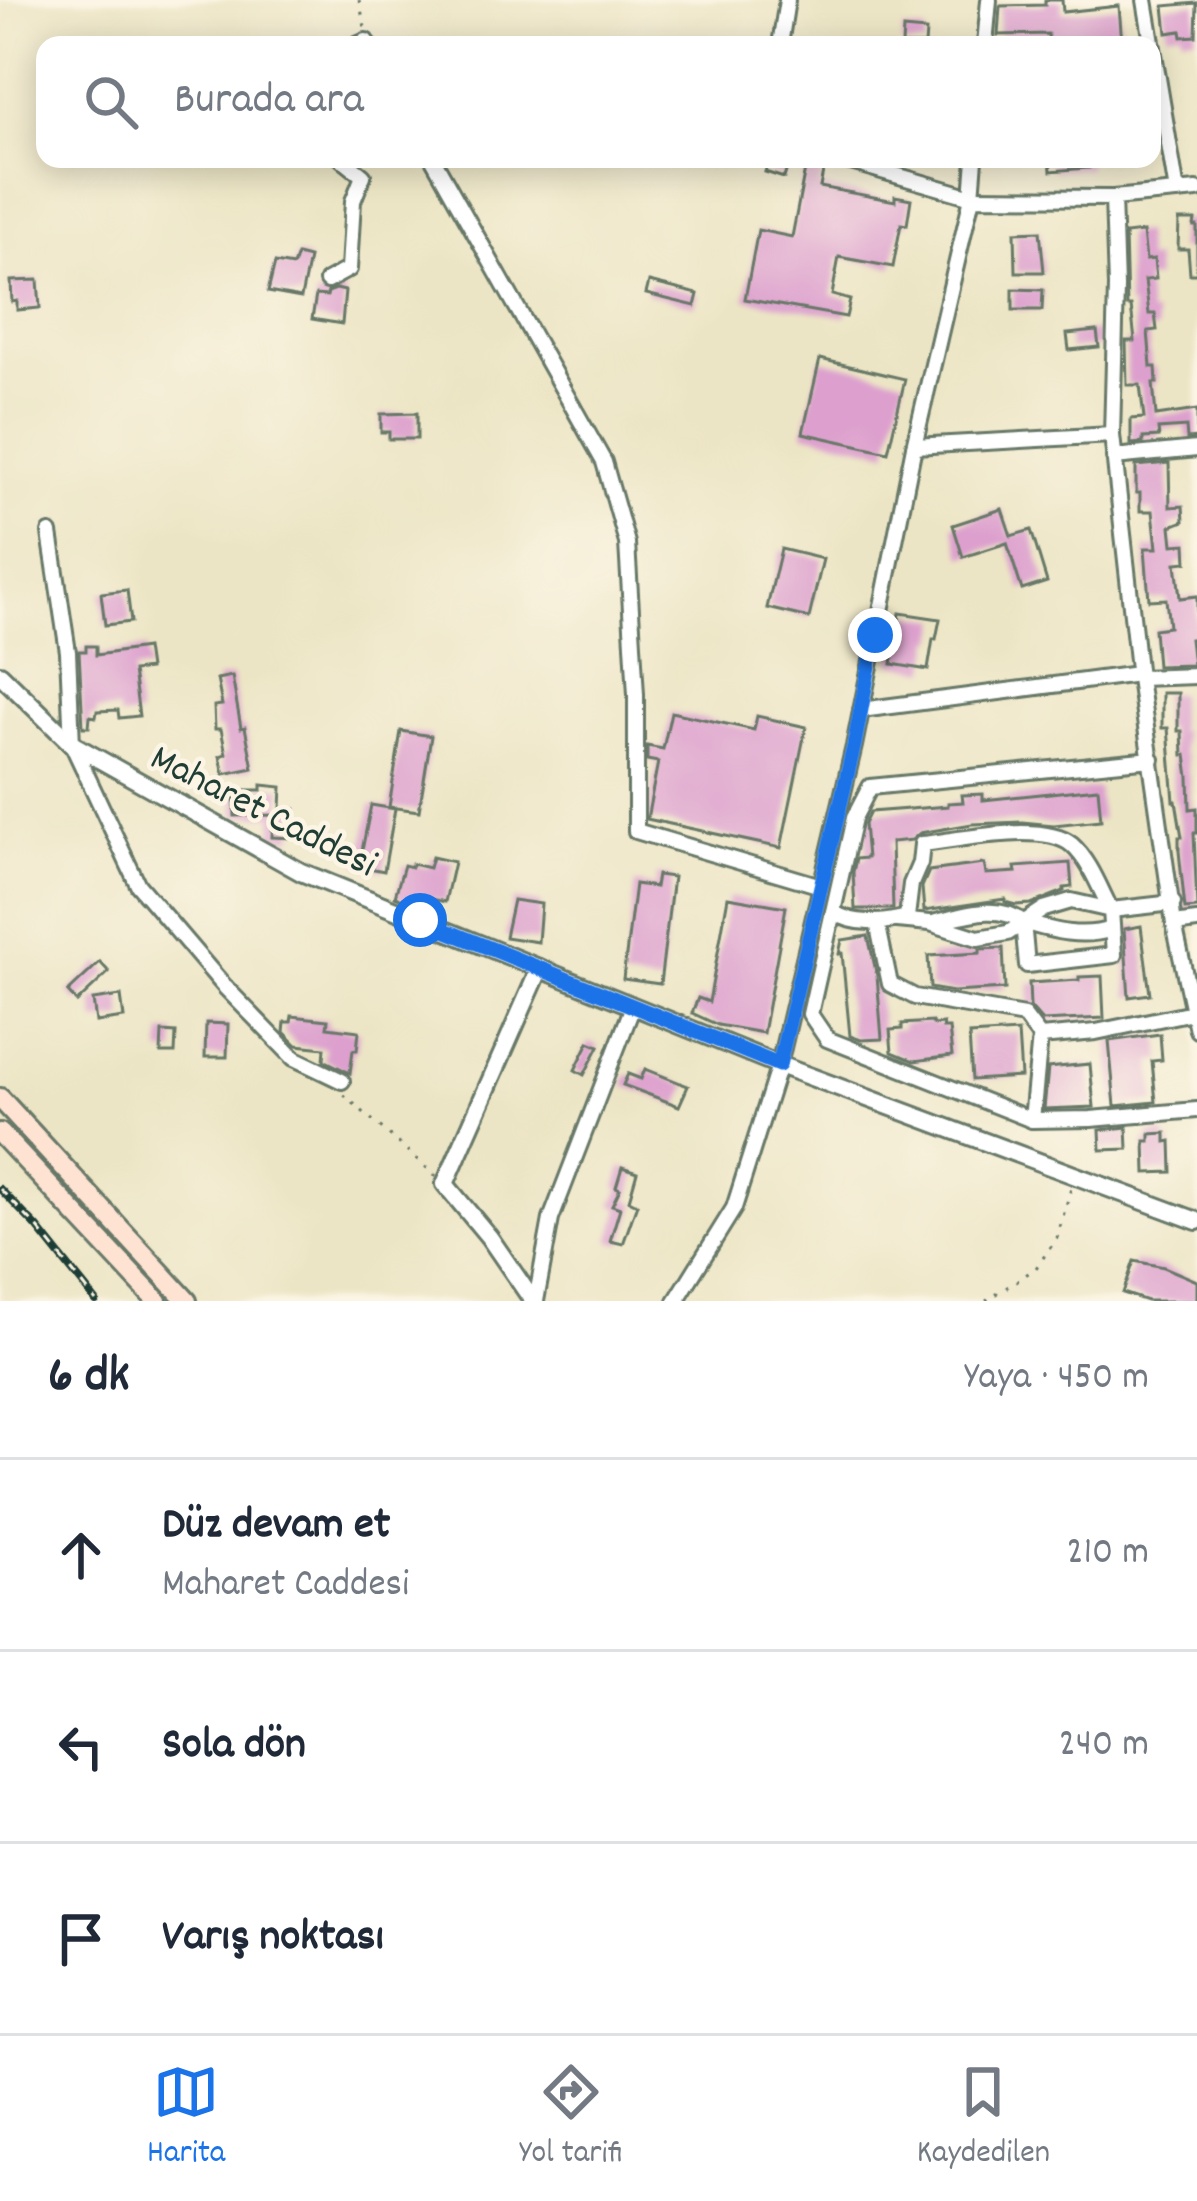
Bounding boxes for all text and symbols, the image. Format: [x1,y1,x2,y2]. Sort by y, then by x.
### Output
search box [36,36,1161,168]
icon: search [78,69,144,135]
text: Burada ara [174,70,364,134]
route end [848,608,902,662]
street label: Maharet Caddesi [139,733,385,894]
route start [393,893,447,947]
text: 6 dk [48,1343,130,1415]
text: Yaya · 450 m [964,1352,1149,1407]
text: Düz devam et [162,1495,390,1559]
icon: ahead [48,1522,114,1588]
text: 210 m [1066,1527,1149,1582]
text: Maharet Caddesi [162,1559,409,1614]
icon: left [48,1714,114,1780]
text: Sola dön [162,1715,306,1779]
text: 240 m [1059,1719,1149,1774]
icon: arrive [48,1906,114,1972]
text: Varış noktası [162,1907,384,1971]
tab: Harita [147,2059,225,2178]
tab: Yol tarifi [519,2059,623,2178]
tab: Kaydedilen [917,2059,1050,2178]

